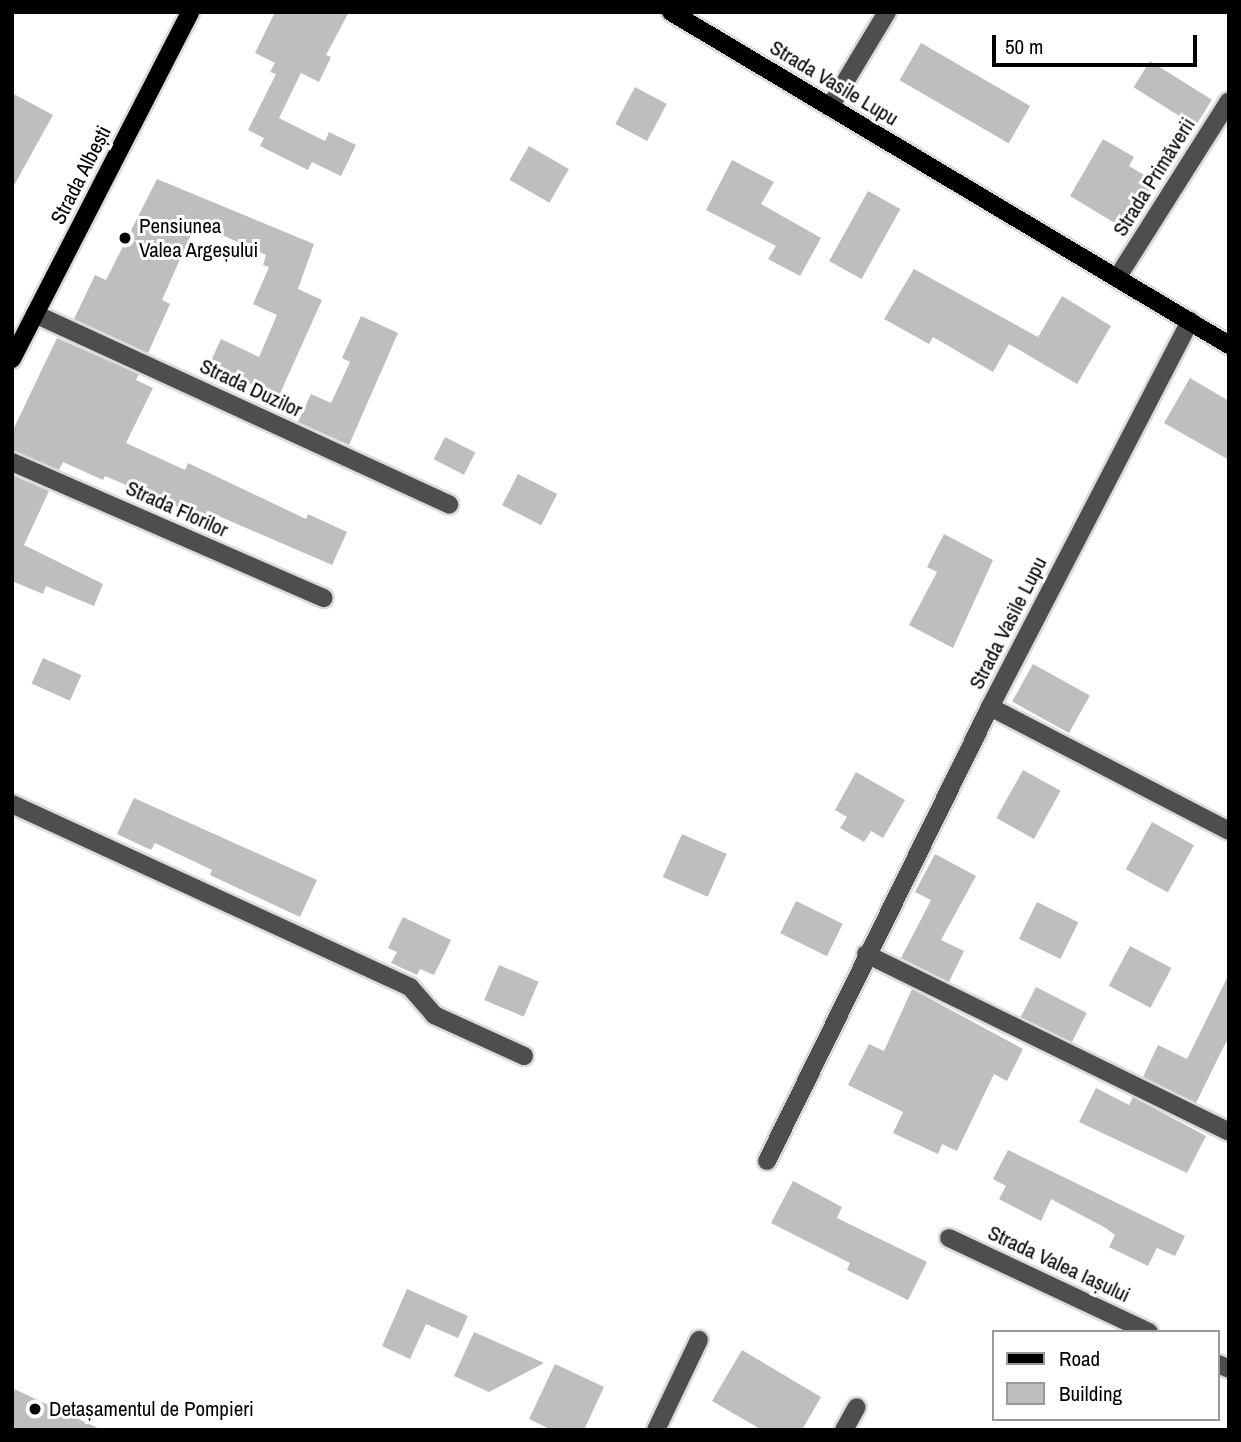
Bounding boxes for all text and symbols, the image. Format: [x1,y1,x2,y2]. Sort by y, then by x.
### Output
scale bar [996,21,1201,65]
text: 50 m [1005,32,1043,61]
street label: Strada Vasile Lupu [765,35,903,131]
street label: Strada Primăverii [1108,113,1200,241]
street label: Strada Albești [45,121,117,229]
place label: Pensiunea Valea Argeșului [139,213,259,263]
marker: Pensiunea Valea Argeșului [117,230,133,246]
street label: Strada Duzilor [196,353,306,423]
street label: Strada Florilor [122,475,232,543]
street label: Strada Vasile Lupu [964,553,1052,693]
street label: Strada Valea Iașului [984,1220,1134,1308]
legend [992,1330,1220,1421]
text: Road [1059,1344,1100,1373]
text: Building [1059,1379,1122,1408]
place label: Detașamentul de Pompieri [49,1396,254,1422]
marker: Detașamentul de Pompieri [27,1401,43,1417]

